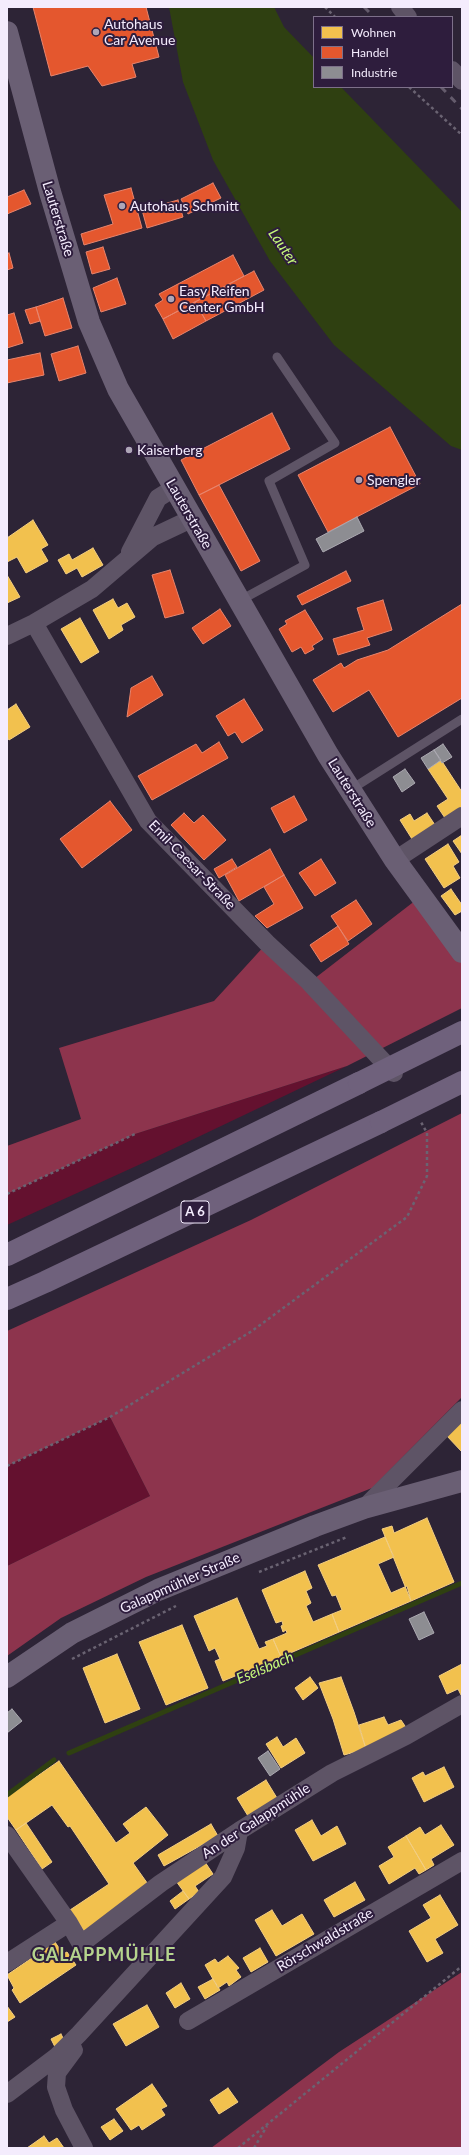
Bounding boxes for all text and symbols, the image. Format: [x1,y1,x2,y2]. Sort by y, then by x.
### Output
place label: Autohaus Car Avenue [104,16,175,48]
legend [313,16,453,88]
text: Wohnen [351,25,396,40]
marker: Autohaus Car Avenue [91,27,101,37]
text: Handel [351,45,389,60]
text: Industrie [351,65,397,80]
street label: Lauterstraße [39,179,77,259]
place label: Autohaus Schmitt [130,198,239,214]
marker: Autohaus Schmitt [117,201,127,211]
water label: Lauter [264,225,302,269]
place label: Easy Reifen Center GmbH [179,283,264,316]
marker: Easy Reifen Center GmbH [166,294,176,304]
place label: Kaiserberg [137,442,203,458]
marker: Kaiserberg [124,445,134,455]
place label: Spengler [367,472,421,488]
marker: Spengler [354,475,364,485]
street label: Lauterstraße [162,476,216,552]
street label: Lauterstraße [324,756,380,830]
street label: Emil-Caesar-Straße [145,817,239,913]
road number: A 6 [181,1201,209,1223]
street label: Galappmühler Straße [117,1549,243,1617]
water label: Eselsbach [233,1648,297,1688]
street label: An der Galappmühle [199,1780,313,1862]
street label: Rörschwaldstraße [274,1905,376,1975]
district label: GALAPPMÜHLE [32,1944,176,1966]

